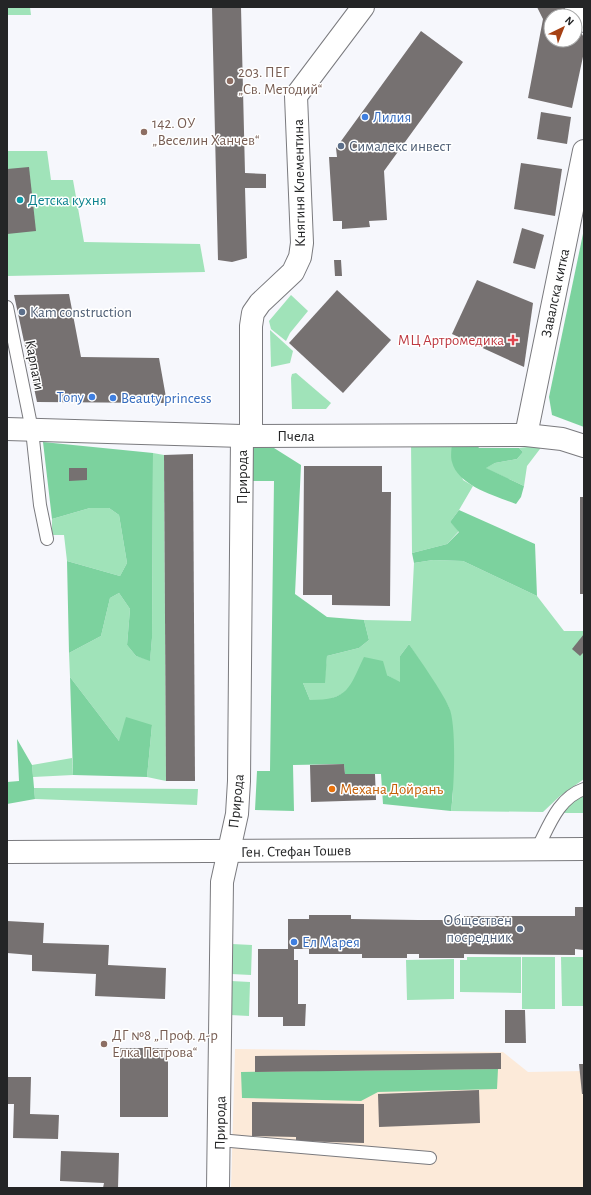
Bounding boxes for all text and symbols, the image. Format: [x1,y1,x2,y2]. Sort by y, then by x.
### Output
north arrow [543,8,583,48]
text: N [563,14,576,28]
place label: 203. ПЕГ „Св. Методий“ [238,65,323,97]
marker: 203. ПЕГ „Св. Методий“ [225,76,235,86]
place label: Лилия [373,110,411,125]
marker: Лилия [360,112,370,122]
place label: 142. ОУ „Веселин Ханчев“ [152,116,260,148]
street label: Княгиня Клементина [291,119,308,247]
marker: 142. ОУ „Веселин Ханчев“ [139,127,149,137]
place label: Сималекс инвест [349,139,452,154]
marker: Сималекс инвест [336,141,346,151]
place label: Детска кухня [28,193,107,208]
marker: Детска кухня [15,195,25,205]
street label: Завалска китка [539,247,572,339]
place label: Kam construction [30,305,132,320]
marker: Kam construction [17,307,27,317]
place label: МЦ Артромедика [398,333,504,348]
marker: МЦ Артромедика [507,334,519,346]
street label: Карпати [22,339,47,391]
place label: Tony [57,390,85,405]
place label: Beauty princess [121,391,212,406]
marker: Tony [87,392,97,402]
marker: Beauty princess [108,393,118,403]
street label: Пчела [277,429,315,444]
street label: Природа [235,450,250,504]
street label: Природа [226,773,247,829]
place label: Механа Дойранъ [340,782,443,797]
marker: Механа Дойранъ [327,784,337,794]
street label: Ген. Стефан Тошев [241,843,351,860]
place label: Обществен посредник [443,913,512,945]
marker: Обществен посредник [515,924,525,934]
place label: Ел Марея [302,935,360,950]
marker: Ел Марея [289,937,299,947]
place label: ДГ №8 „Проф. д-р Елка Петрова“ [112,1028,218,1060]
marker: ДГ №8 „Проф. д-р Елка Петрова“ [99,1039,109,1049]
street label: Природа [213,1095,228,1150]

